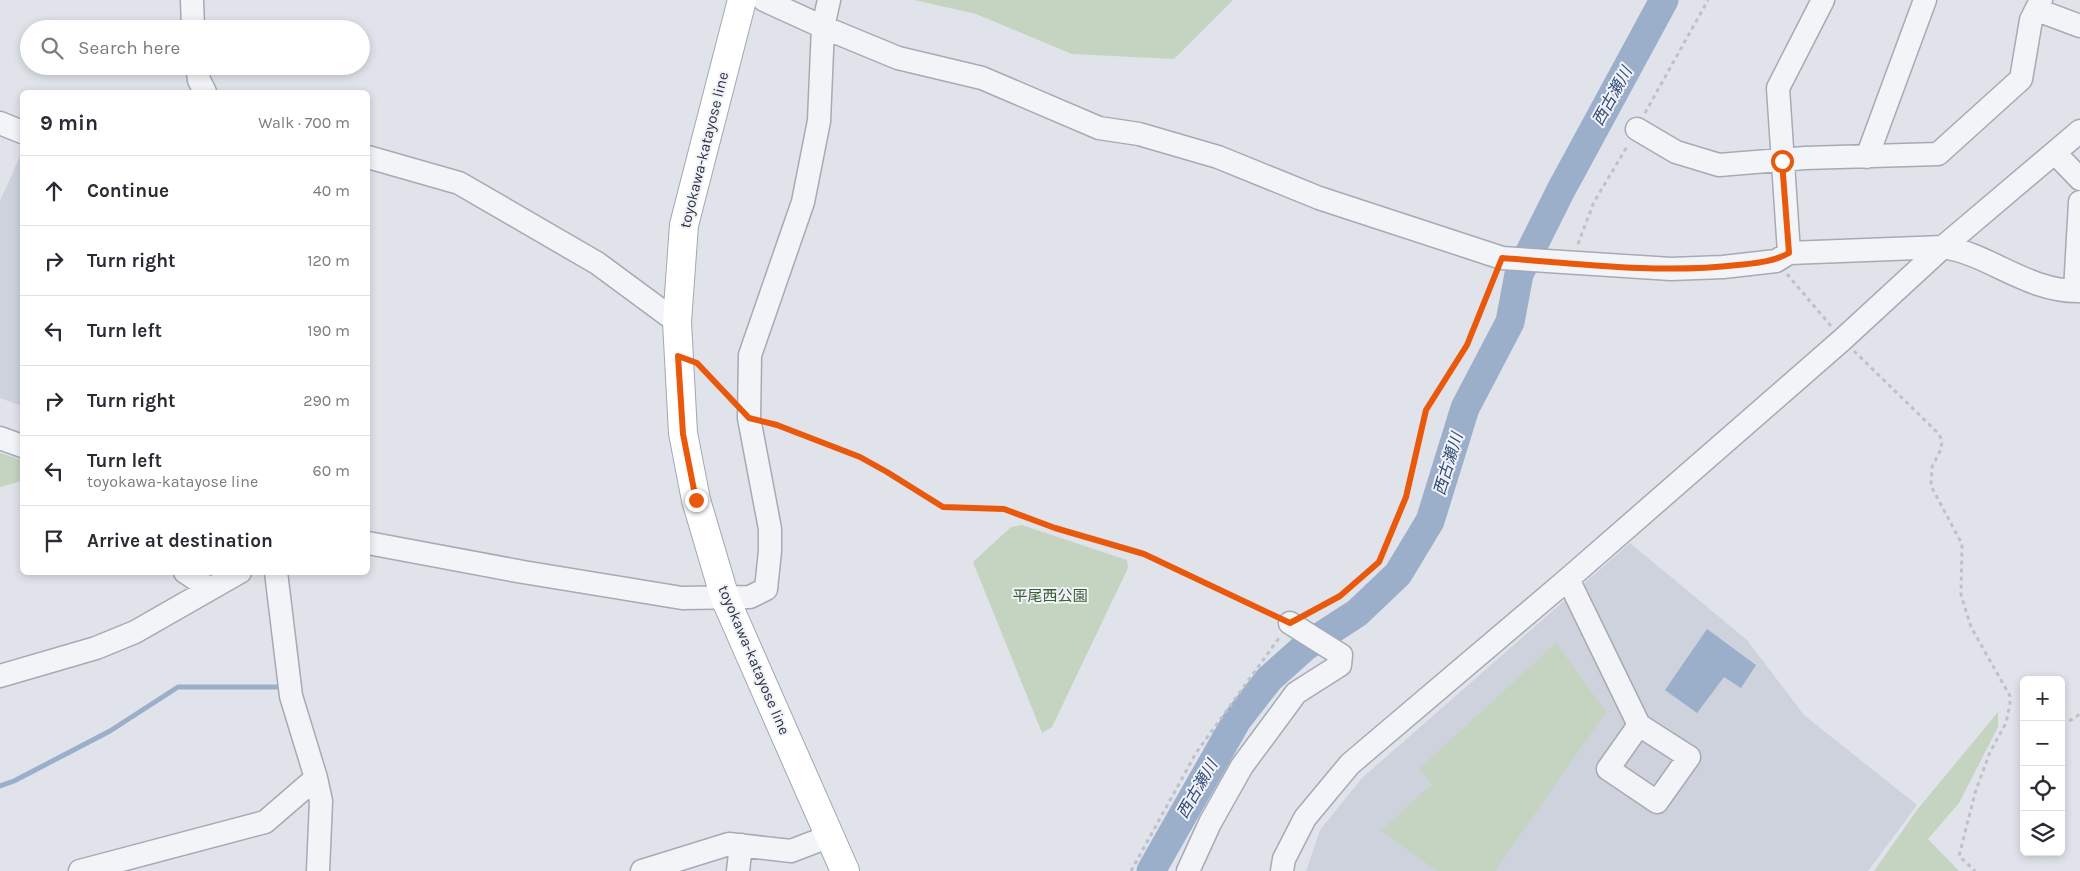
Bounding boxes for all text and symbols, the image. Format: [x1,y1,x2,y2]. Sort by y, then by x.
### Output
search box [20,20,370,75]
icon: search [38,34,66,62]
text: Search here [78,37,180,59]
water label: 西古瀬川 [1588,62,1637,129]
street label: toyokawa-katayose line [676,70,732,230]
text: 9 min [40,111,98,135]
text: Walk · 700 m [258,113,350,132]
route start [1771,150,1794,173]
icon: ahead [40,177,68,205]
text: Continue [87,180,169,202]
text: 40 m [313,181,350,200]
icon: right [40,247,68,275]
text: Turn right [87,250,176,272]
text: 120 m [307,251,350,270]
icon: left [40,317,68,345]
text: Turn left [87,320,162,342]
text: 190 m [307,321,350,340]
icon: right [40,387,68,415]
text: Turn right [87,390,176,412]
text: 290 m [303,391,350,410]
water label: 西古瀬川 [1430,429,1467,497]
text: Turn left [87,450,162,472]
icon: left [40,457,68,485]
text: 60 m [313,461,350,480]
text: toyokawa-katayose line [87,472,258,491]
route end [685,489,708,512]
icon: arrive [40,527,68,555]
text: Arrive at destination [87,530,273,552]
street label: toyokawa-katayose line [714,583,794,737]
park label: 平尾西公園 [1012,587,1088,605]
map controls [2020,676,2065,856]
button: + [2020,676,2065,721]
button: − [2020,721,2065,766]
water label: 西古瀬川 [1173,755,1222,821]
button: locate [2020,766,2065,811]
button: layers [2020,811,2065,856]

